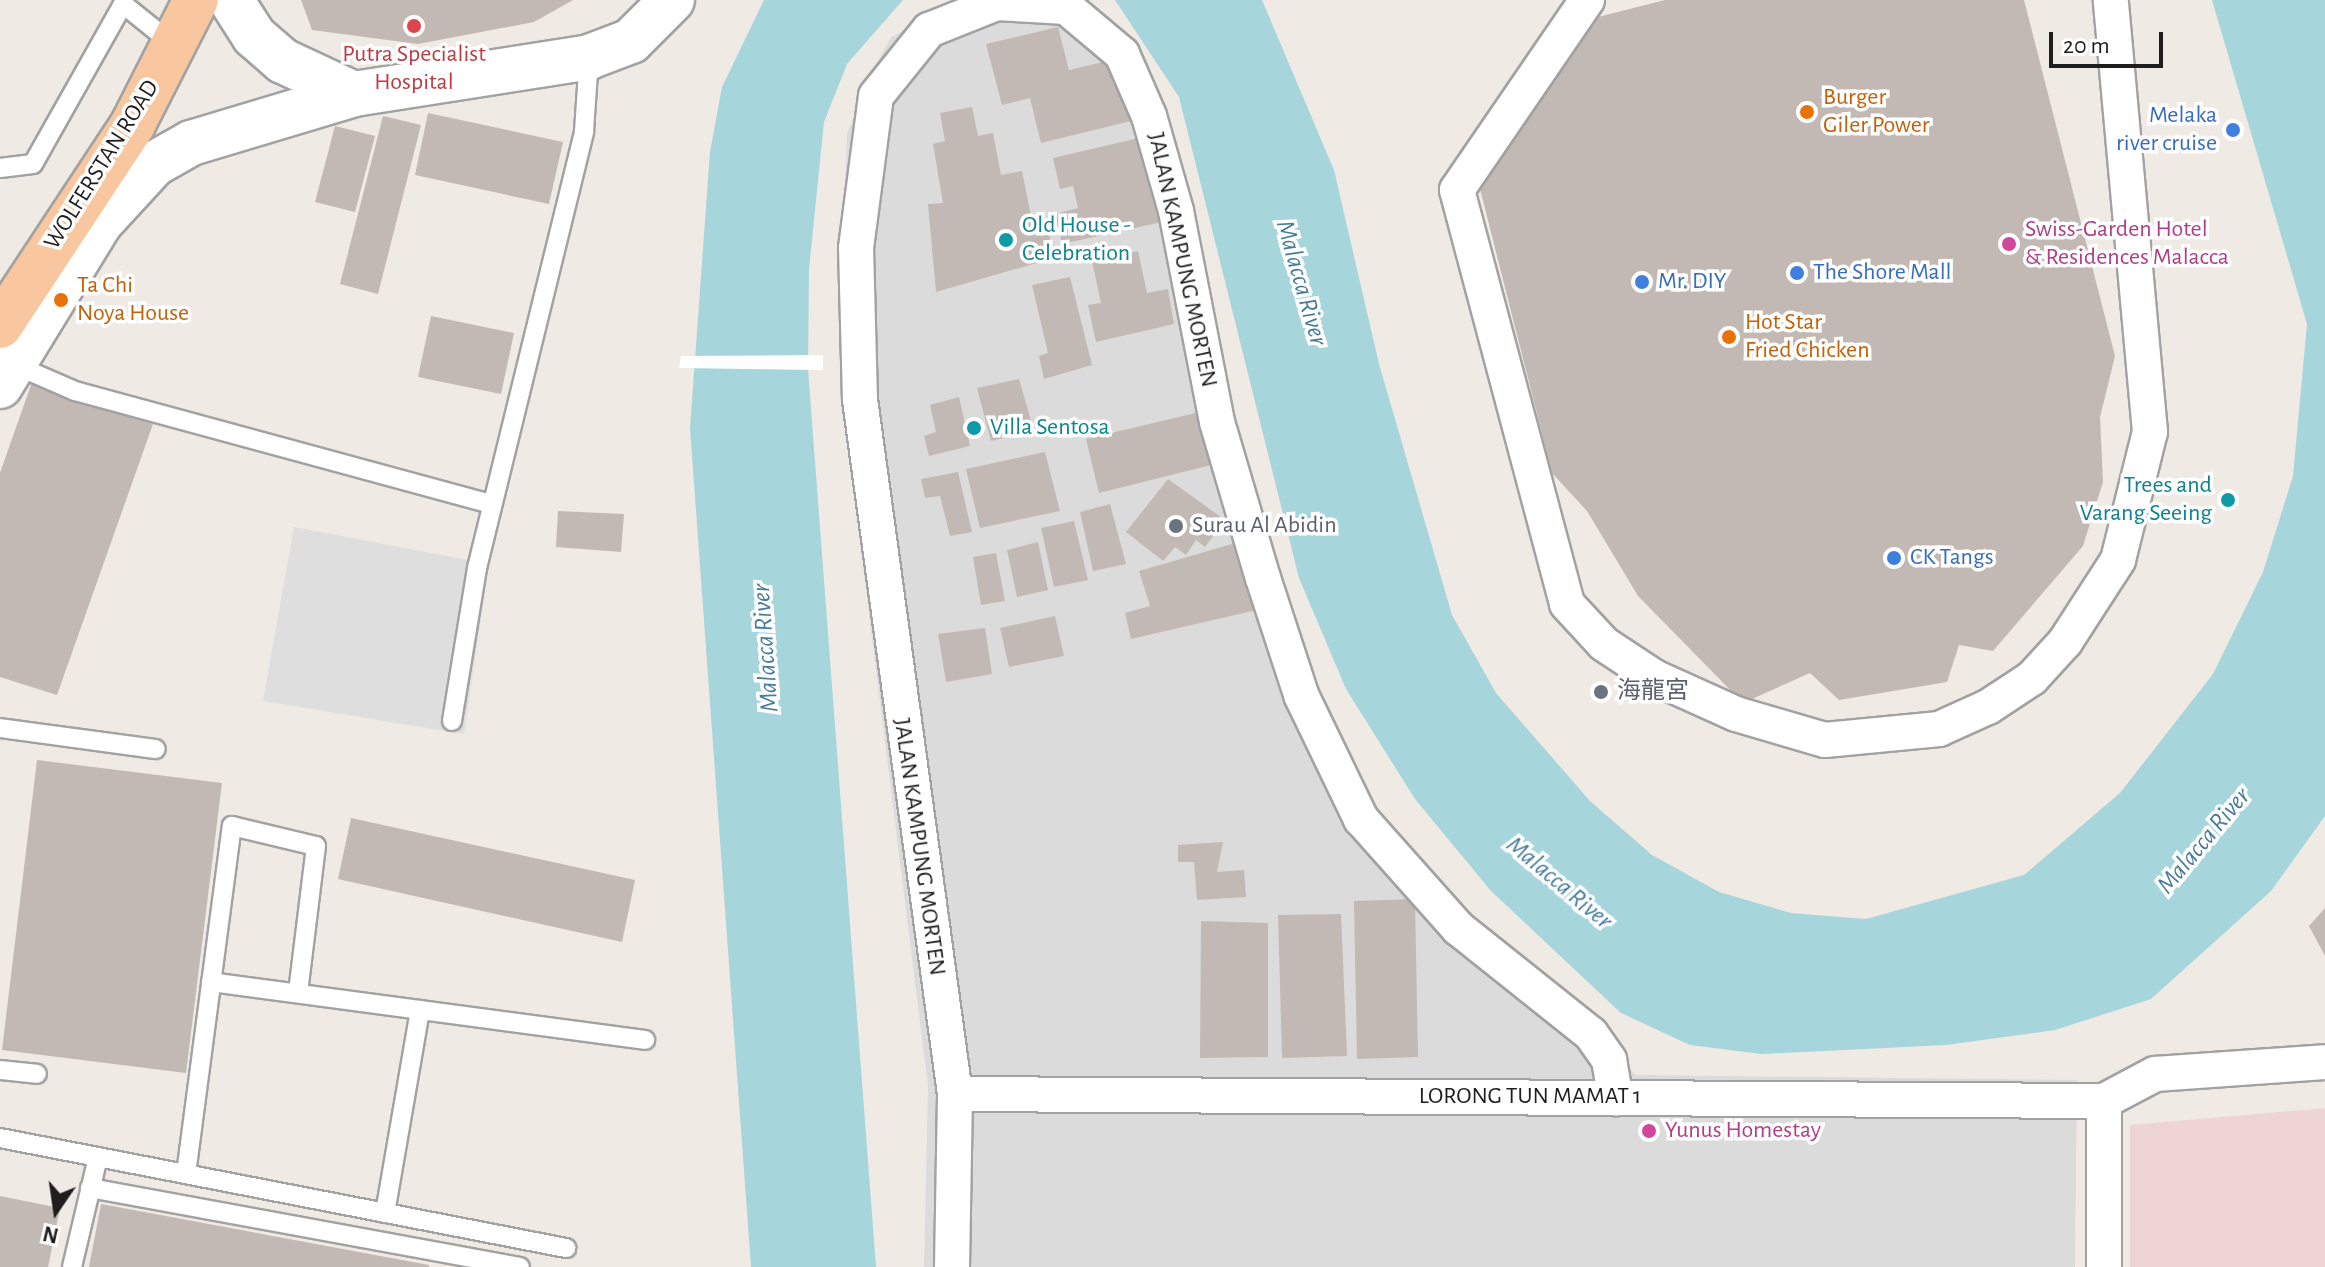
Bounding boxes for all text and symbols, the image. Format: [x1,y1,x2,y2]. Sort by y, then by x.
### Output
marker: Putra Specialist Hospital [403,15,425,37]
scale bar [2053,16,2167,66]
text: 20 m [2063,34,2110,58]
place label: Putra Specialist Hospital [342,41,486,97]
street label: WOLFERSTAN ROAD [38,75,166,255]
place label: Burger Giler Power [1823,84,1929,140]
place label: Melaka river cruise [2116,102,2217,158]
marker: Burger Giler Power [1798,103,1816,121]
marker: Melaka river cruise [2224,121,2242,139]
street label: JALAN KAMPUNG MORTEN [1141,130,1223,390]
place label: Old House - Celebration [1022,212,1131,268]
place label: Swiss-Garden Hotel & Residences Malacca [2025,216,2229,272]
water label: Malacca River [1268,217,1334,349]
marker: Old House - Celebration [997,231,1015,249]
marker: Swiss-Garden Hotel & Residences Malacca [2000,235,2018,253]
place label: The Shore Mall [1813,259,1952,287]
marker: The Shore Mall [1788,264,1806,282]
place label: Mr. DIY [1658,268,1726,296]
place label: Ta Chi Noya House [77,272,189,328]
marker: Mr. DIY [1633,273,1651,291]
marker: Ta Chi Noya House [52,291,70,309]
place label: Hot Star Fried Chicken [1745,309,1870,365]
marker: Hot Star Fried Chicken [1720,328,1738,346]
place label: Villa Sentosa [990,414,1110,442]
marker: Villa Sentosa [965,419,983,437]
place label: Trees and Varang Seeing [2080,472,2212,528]
marker: Trees and Varang Seeing [2219,491,2237,509]
place label: Surau Al Abidin [1192,512,1337,540]
marker: Surau Al Abidin [1167,517,1185,535]
place label: CK Tangs [1910,544,1994,572]
marker: CK Tangs [1885,549,1903,567]
water label: Malacca River [746,583,786,713]
place label: 海龍宮 [1617,678,1689,706]
marker: 海龍宮 [1592,683,1610,701]
street label: JALAN KAMPUNG MORTEN [887,716,951,978]
water label: Malacca River [2151,782,2257,900]
water label: Malacca River [1500,830,1618,936]
street label: LORONG TUN MAMAT 1 [1419,1083,1641,1111]
place label: Yunus Homestay [1665,1117,1821,1145]
marker: Yunus Homestay [1640,1122,1658,1140]
north arrow [16,1171,96,1251]
text: N [41,1222,61,1247]

